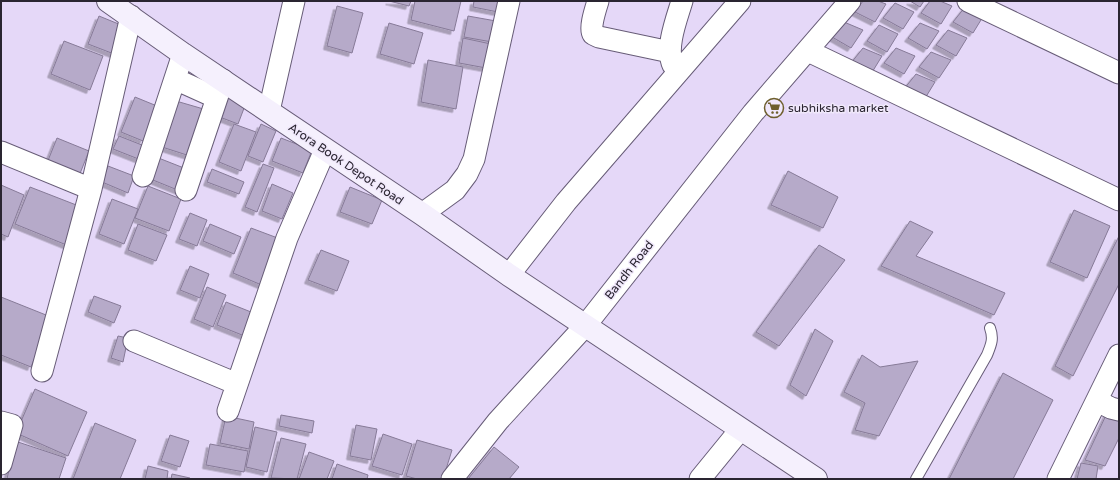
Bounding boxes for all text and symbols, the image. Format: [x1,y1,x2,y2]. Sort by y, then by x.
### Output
supermarket icon: subhiksha market [763,97,785,119]
place label: subhiksha market [788,101,889,115]
street label: Arora Book Depot Road [286,120,406,208]
street label: Bandh Road [602,238,656,302]

